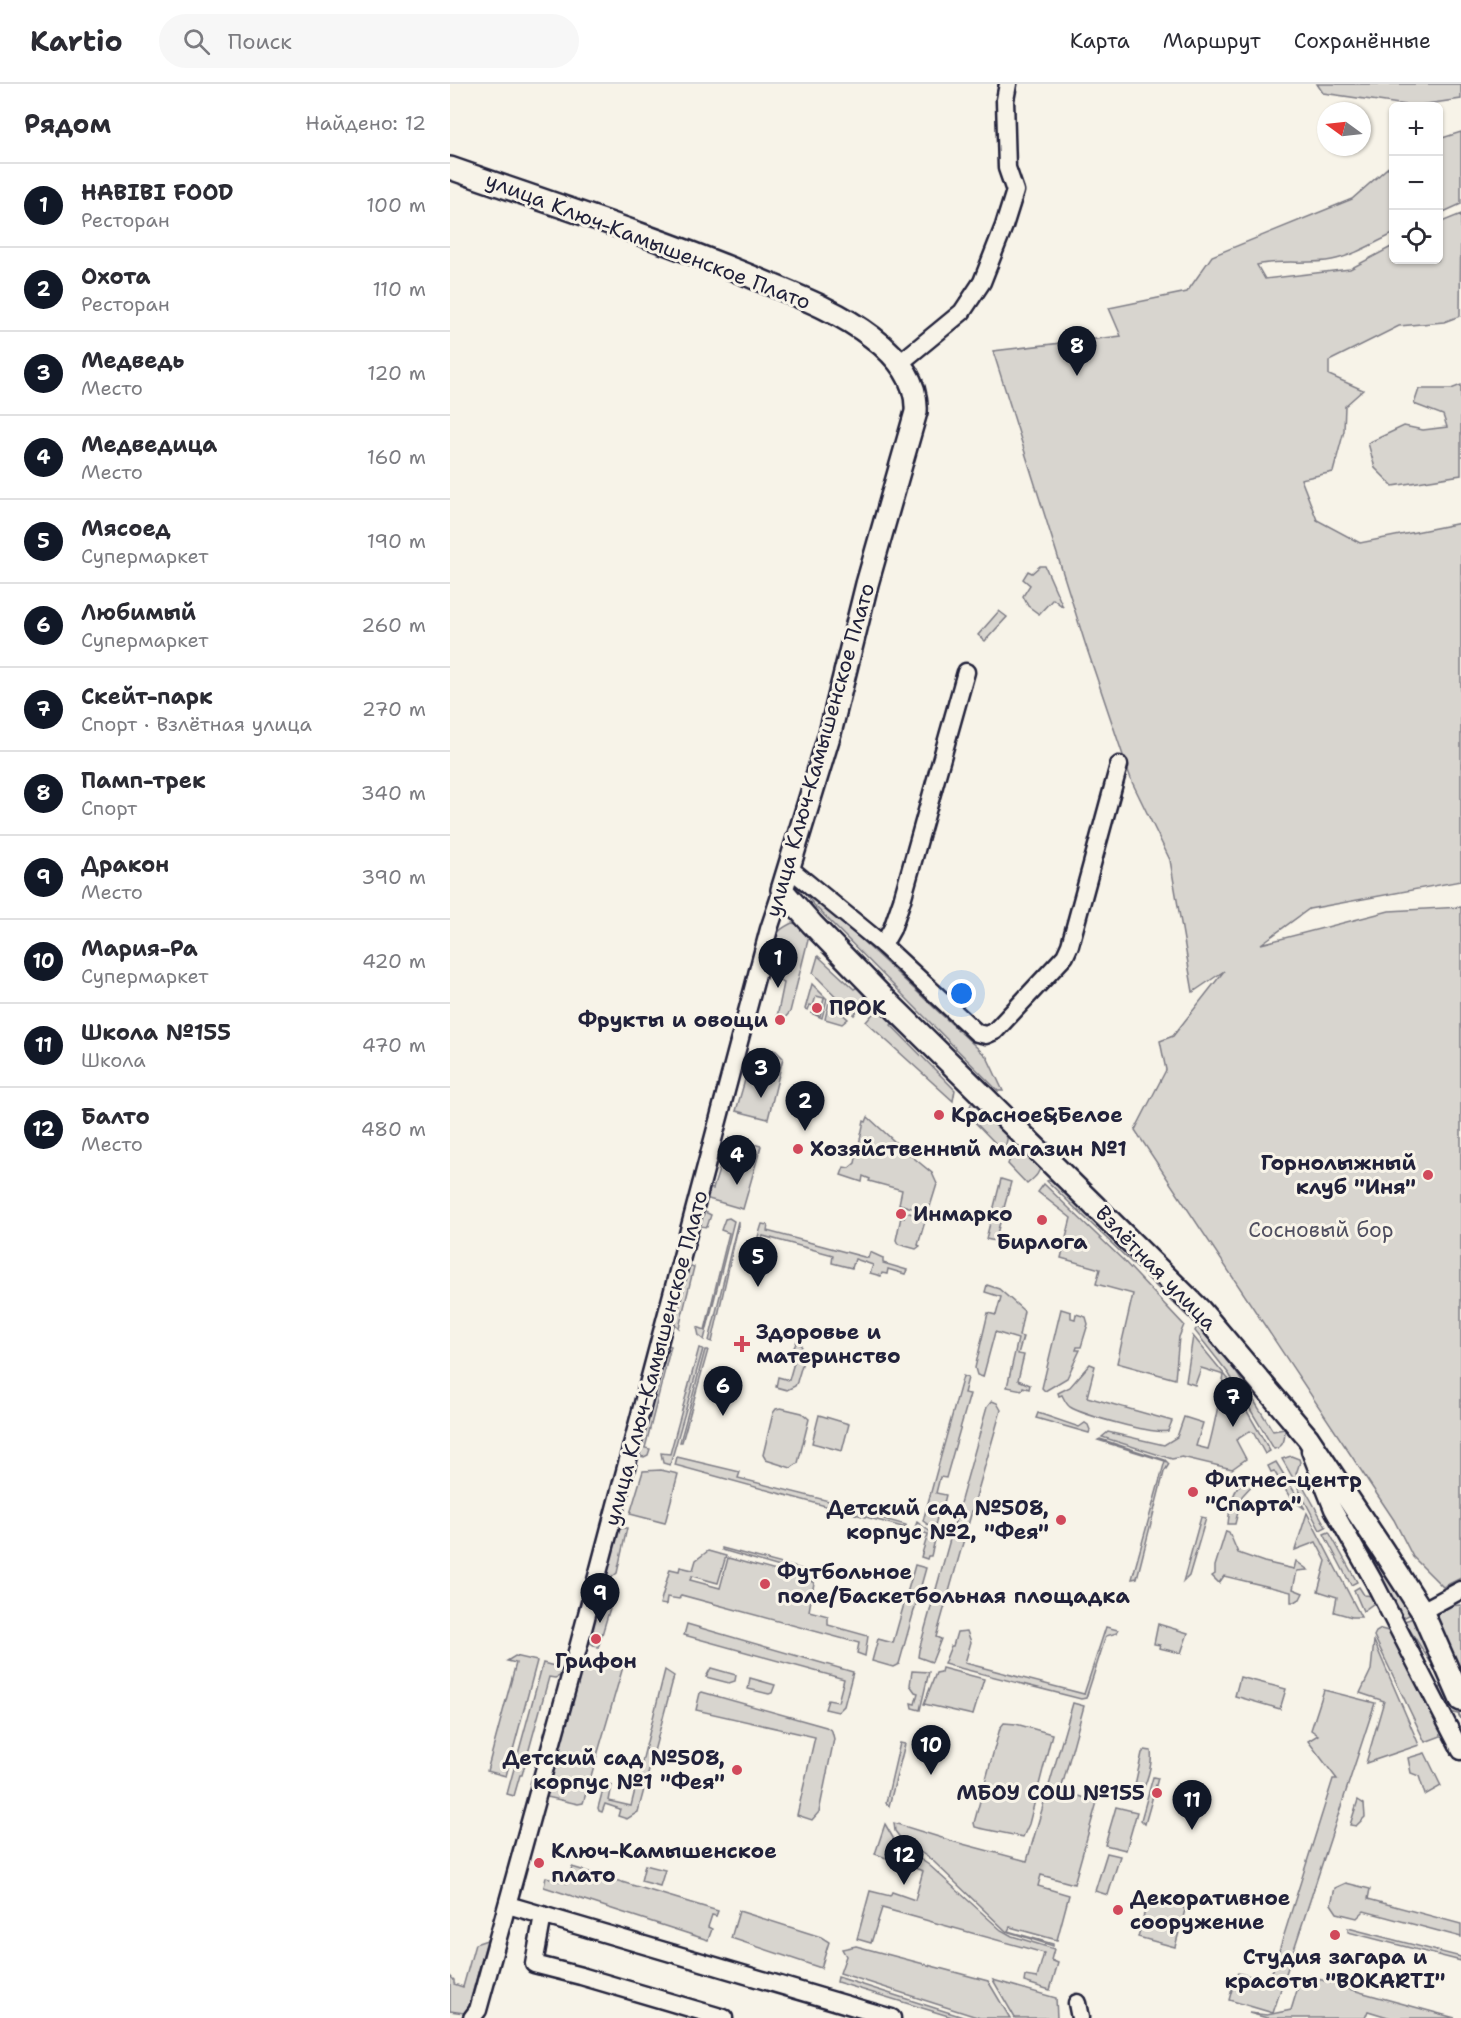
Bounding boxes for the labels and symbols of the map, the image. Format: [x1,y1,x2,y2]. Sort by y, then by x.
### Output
north arrow [1317,102,1371,156]
street label: улица Ключ-Камышенское Плато [481,166,815,316]
pin: 8 [1058,326,1096,376]
street label: улица Ключ-Камышенское Плато [759,580,881,920]
pin: 1 [758,938,798,988]
your location [947,979,976,1008]
place label: ПРОК [829,994,887,1022]
marker: ПРОК [810,1001,824,1015]
place label: Фрукты и овощи [578,1006,768,1034]
marker: Фрукты и овощи [773,1013,787,1027]
pin: 3 [742,1048,780,1098]
pin: 2 [786,1082,824,1131]
place label: Красное&Белое [951,1101,1123,1129]
marker: Красное&Белое [932,1108,946,1122]
place label: Хозяйственный магазин №1 [810,1135,1127,1163]
pin: 4 [718,1136,756,1185]
marker: Хозяйственный магазин №1 [791,1142,805,1156]
place label: Горнолыжный клуб "Иня" [1261,1149,1416,1201]
marker: Горнолыжный клуб "Иня" [1421,1168,1435,1182]
street label: улица Ключ-Камышенское Плато [598,1187,714,1529]
street label: Взлётная улица [1089,1199,1223,1337]
place label: Инмарко [913,1200,1013,1228]
marker: Инмарко [894,1207,908,1221]
marker: Бирлога [1035,1213,1049,1227]
park label: Сосновый бор [1248,1216,1394,1244]
place label: Бирлога [996,1228,1088,1256]
pin: 5 [738,1238,778,1287]
place label: Здоровье и материнство [756,1318,901,1370]
marker: Здоровье и материнство [733,1335,751,1353]
pin: 6 [704,1366,742,1416]
pin: 7 [1214,1378,1252,1427]
place label: Фитнес-центр "Спарта" [1205,1466,1362,1518]
marker: Фитнес-центр "Спарта" [1186,1485,1200,1499]
place label: Детский сад №508, корпус №2, "Фея" [826,1494,1049,1546]
marker: Детский сад №508, корпус №2, "Фея" [1054,1513,1068,1527]
place label: Футбольное поле/Баскетбольная площадка [777,1558,1130,1610]
pin: 9 [580,1574,620,1623]
marker: Футбольное поле/Баскетбольная площадка [758,1577,772,1591]
marker: Грифон [589,1632,603,1646]
place label: Грифон [555,1647,637,1675]
pin: 10 [912,1726,950,1775]
place label: Детский сад №508, корпус №1 "Фея" [502,1744,725,1796]
marker: Детский сад №508, корпус №1 "Фея" [730,1763,744,1777]
place label: МБОУ СОШ №155 [956,1779,1145,1807]
pin: 11 [1172,1780,1212,1830]
marker: МБОУ СОШ №155 [1150,1786,1164,1800]
pin: 12 [884,1836,924,1885]
place label: Ключ-Камышенское плато [551,1837,777,1889]
marker: Ключ-Камышенское плато [532,1856,546,1870]
place label: Декоративное сооружение [1130,1884,1290,1936]
marker: Декоративное сооружение [1111,1903,1125,1917]
marker: Студия загара и красоты "BOKARTI" [1328,1928,1342,1942]
place label: Студия загара и красоты "BOKARTI" [1224,1943,1446,1995]

